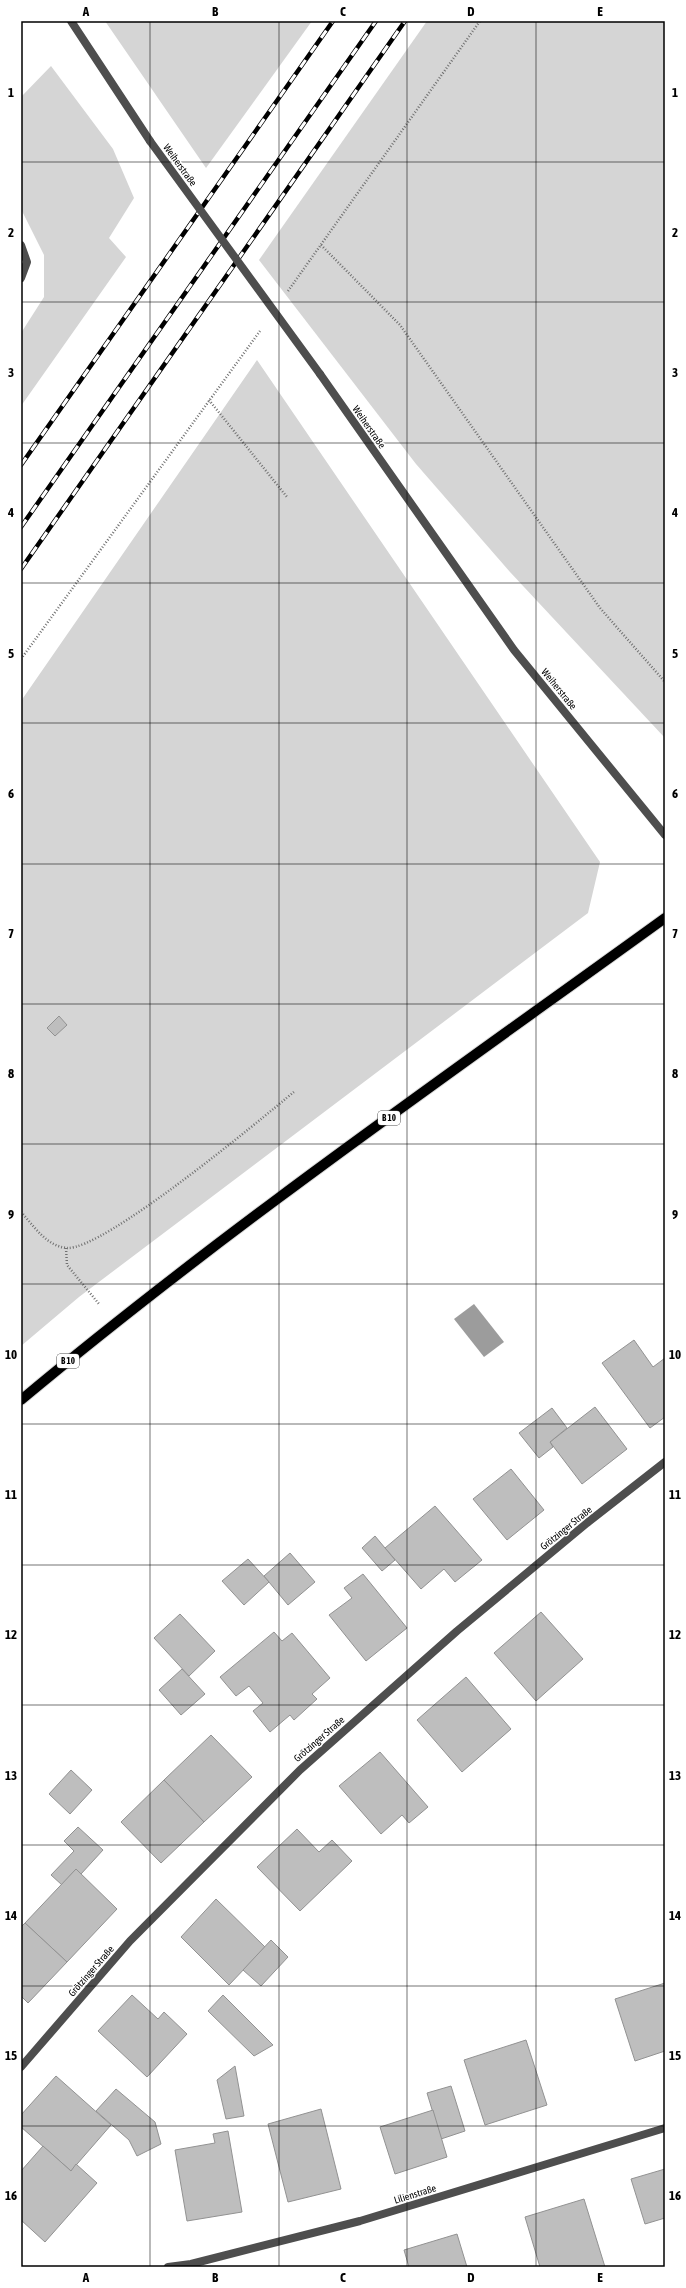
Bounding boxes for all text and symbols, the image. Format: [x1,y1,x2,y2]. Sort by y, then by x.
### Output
text: A [82,4,90,19]
text: B [212,4,219,19]
text: C [340,4,346,19]
text: D [467,4,475,19]
text: E [597,4,603,19]
text: 1 [8,85,14,100]
text: 1 [672,85,678,100]
street label: Weiherstraße [161,142,199,188]
text: 2 [8,225,14,240]
text: 2 [672,225,678,240]
text: 3 [8,365,14,380]
text: 3 [672,365,678,380]
street label: Weiherstraße [350,404,388,451]
text: 4 [7,505,14,520]
text: 4 [671,505,678,520]
text: 5 [8,646,14,661]
text: 5 [672,646,678,661]
street label: Weiherstraße [539,666,579,712]
text: 6 [8,786,14,801]
text: 6 [672,786,678,801]
text: 7 [8,926,14,941]
text: 7 [672,926,678,941]
text: 8 [8,1066,14,1081]
text: 8 [672,1066,678,1081]
road number: B 10 [378,1111,400,1125]
text: 9 [8,1207,14,1222]
text: 9 [672,1207,678,1222]
text: 10 [5,1347,17,1362]
text: 10 [669,1347,681,1362]
road number: B 10 [57,1354,79,1368]
text: 11 [5,1487,17,1502]
text: 11 [669,1487,681,1502]
street label: Grötzinger Straße [538,1504,594,1552]
text: 12 [5,1627,17,1642]
text: 12 [669,1627,681,1642]
street label: Grötzinger Straße [292,1714,347,1764]
text: 13 [5,1768,17,1783]
text: 13 [669,1768,681,1783]
text: 14 [5,1908,17,1923]
text: 14 [669,1908,681,1923]
street label: Grötzinger Straße [66,1943,116,1998]
text: 15 [5,2048,17,2063]
text: 15 [669,2048,681,2063]
street label: Lilienstraße [393,2182,438,2206]
text: 16 [5,2188,17,2203]
text: 16 [669,2188,681,2203]
text: A [82,2270,90,2285]
text: B [212,2270,219,2285]
text: C [340,2270,346,2285]
text: D [467,2270,475,2285]
text: E [597,2270,603,2285]

